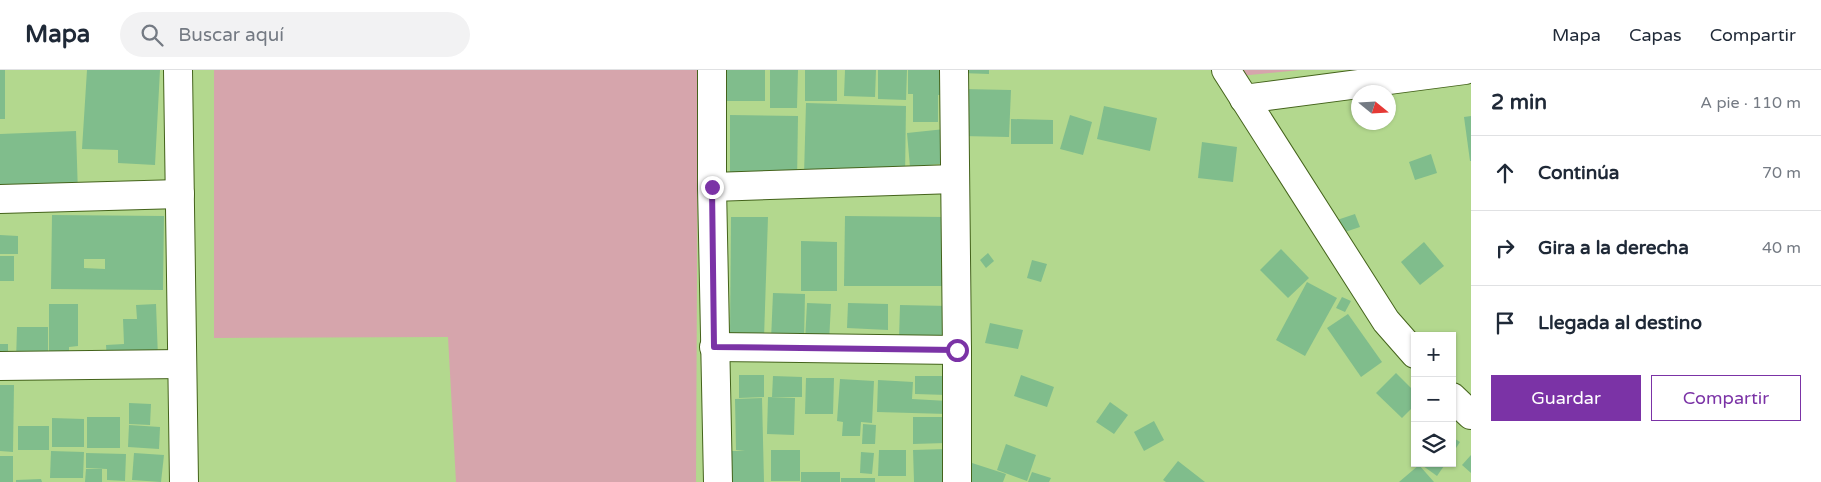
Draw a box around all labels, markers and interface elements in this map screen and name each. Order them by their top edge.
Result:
search box [120,12,470,57]
text: Mapa [25,20,90,49]
icon: search [138,21,166,49]
text: Buscar aquí [178,24,284,46]
text: Mapa [1552,24,1601,46]
text: Capas [1629,24,1682,46]
text: Compartir [1710,24,1796,46]
north arrow [1351,85,1396,130]
text: 2 min [1491,90,1547,115]
text: A pie · 110 m [1700,93,1801,113]
icon: ahead [1491,159,1519,187]
text: Continúa [1538,162,1620,184]
text: 70 m [1762,163,1801,183]
route end [701,176,724,199]
icon: right [1491,234,1519,262]
text: Gira a la derecha [1538,237,1689,259]
text: 40 m [1762,238,1801,258]
icon: arrive [1491,309,1519,337]
text: Llegada al destino [1538,312,1702,334]
map controls [1411,332,1456,467]
button: + [1411,332,1456,377]
route start [946,339,969,362]
button: Guardar [1491,375,1641,421]
button: Compartir [1651,375,1801,421]
button: − [1411,377,1456,422]
button: layers [1411,422,1456,467]

